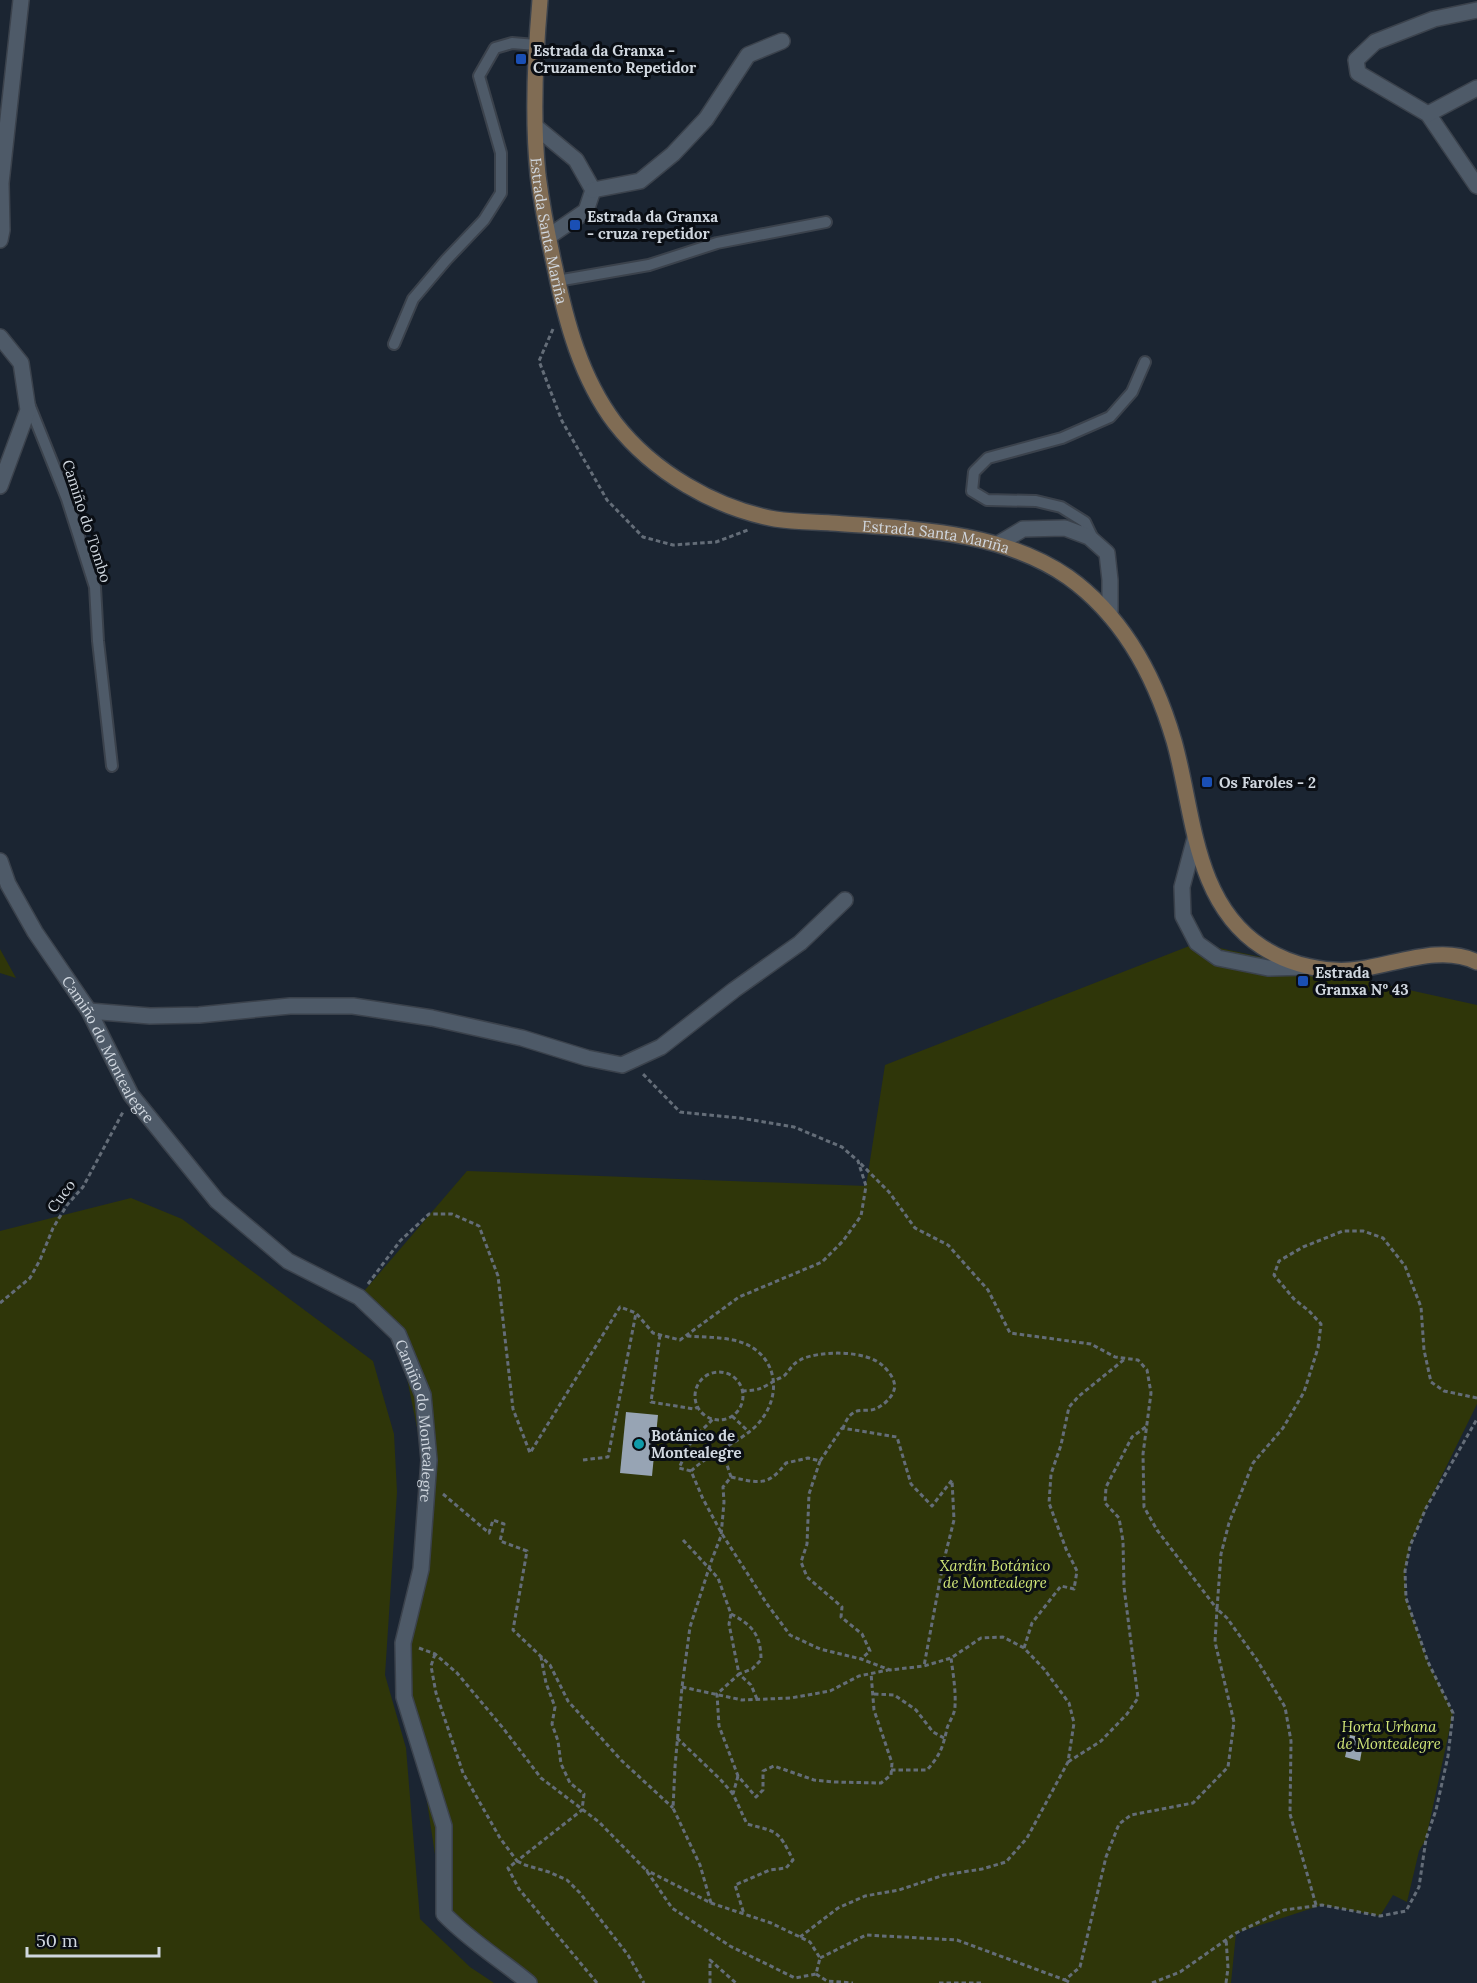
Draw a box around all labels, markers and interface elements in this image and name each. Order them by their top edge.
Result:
place label: Estrada da Granxa - Cruzamento Repetidor [533,41,697,77]
marker: Estrada da Granxa - Cruzamento Repetidor [514,52,528,66]
street label: Estrada Santa Mariña [527,157,572,306]
place label: Estrada da Granxa - cruza repetidor [587,207,718,243]
marker: Estrada da Granxa - cruza repetidor [568,218,582,232]
street label: Camiño do Tombo [58,457,116,585]
street label: Estrada Santa Mariña [862,516,1012,557]
place label: Os Faroles - 2 [1219,773,1316,792]
marker: Os Faroles - 2 [1200,775,1214,789]
place label: Estrada Granxa Nº 43 [1315,963,1409,999]
street label: Camiño do Montealegre [58,972,159,1126]
marker: Estrada Granxa Nº 43 [1296,974,1310,988]
street label: Cuco [43,1176,79,1216]
street label: Camiño do Montealegre [392,1336,438,1503]
place label: Botánico de Montealegre [651,1426,742,1462]
marker: Botánico de Montealegre [632,1437,646,1451]
park label: Xardín Botánico de Montealegre [940,1556,1051,1592]
park label: Horta Urbana de Montealegre [1337,1717,1441,1753]
scale bar [27,1920,159,1958]
text: 50 m [36,1929,78,1952]

